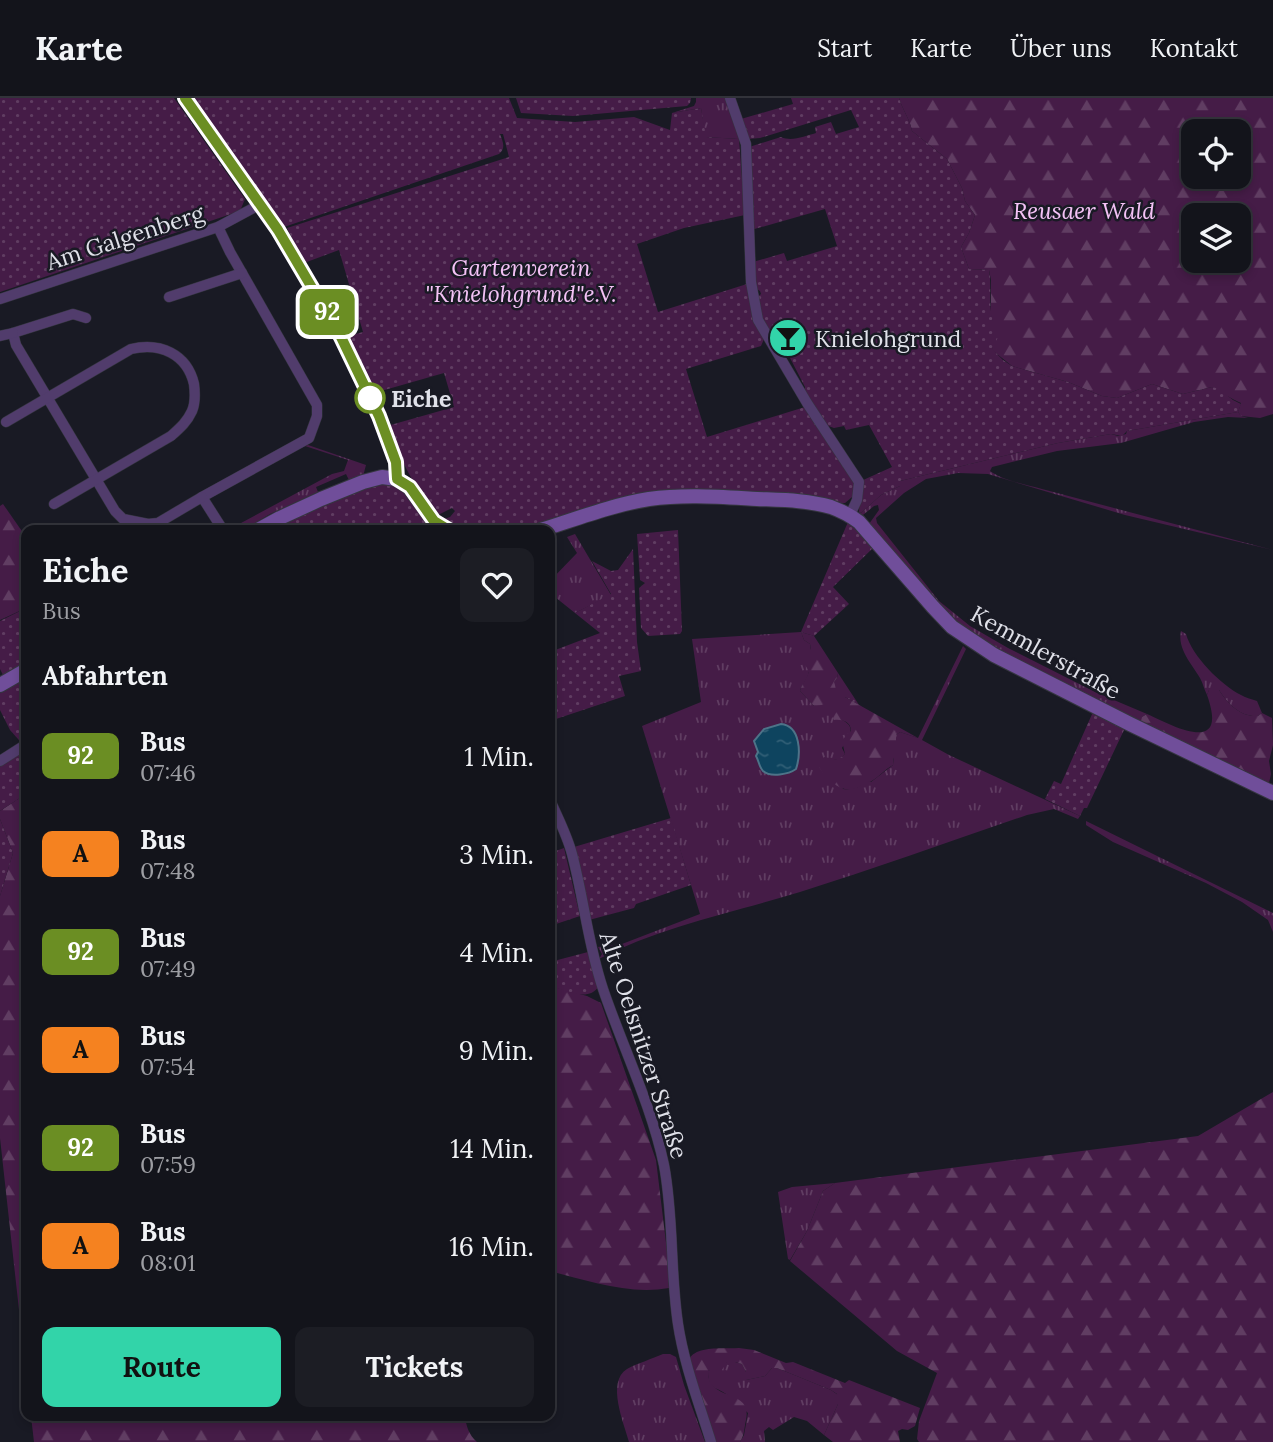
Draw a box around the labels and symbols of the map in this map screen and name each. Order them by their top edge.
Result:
park label: Reusaer Wald [1013,196,1155,225]
street label: Am Galgenberg [42,197,209,276]
park label: Gartenverein "Knielohgrund"e.V. [425,253,617,308]
line badge: 92 [296,289,358,335]
bar icon: Knielohgrund [767,317,809,359]
place label: Knielohgrund [815,324,961,353]
marker: Eiche [355,383,385,413]
place label: Eiche [391,384,451,413]
street label: Kemmlerstraße [966,599,1126,705]
street label: Alte Oelsnitzer Straße [593,927,694,1162]

